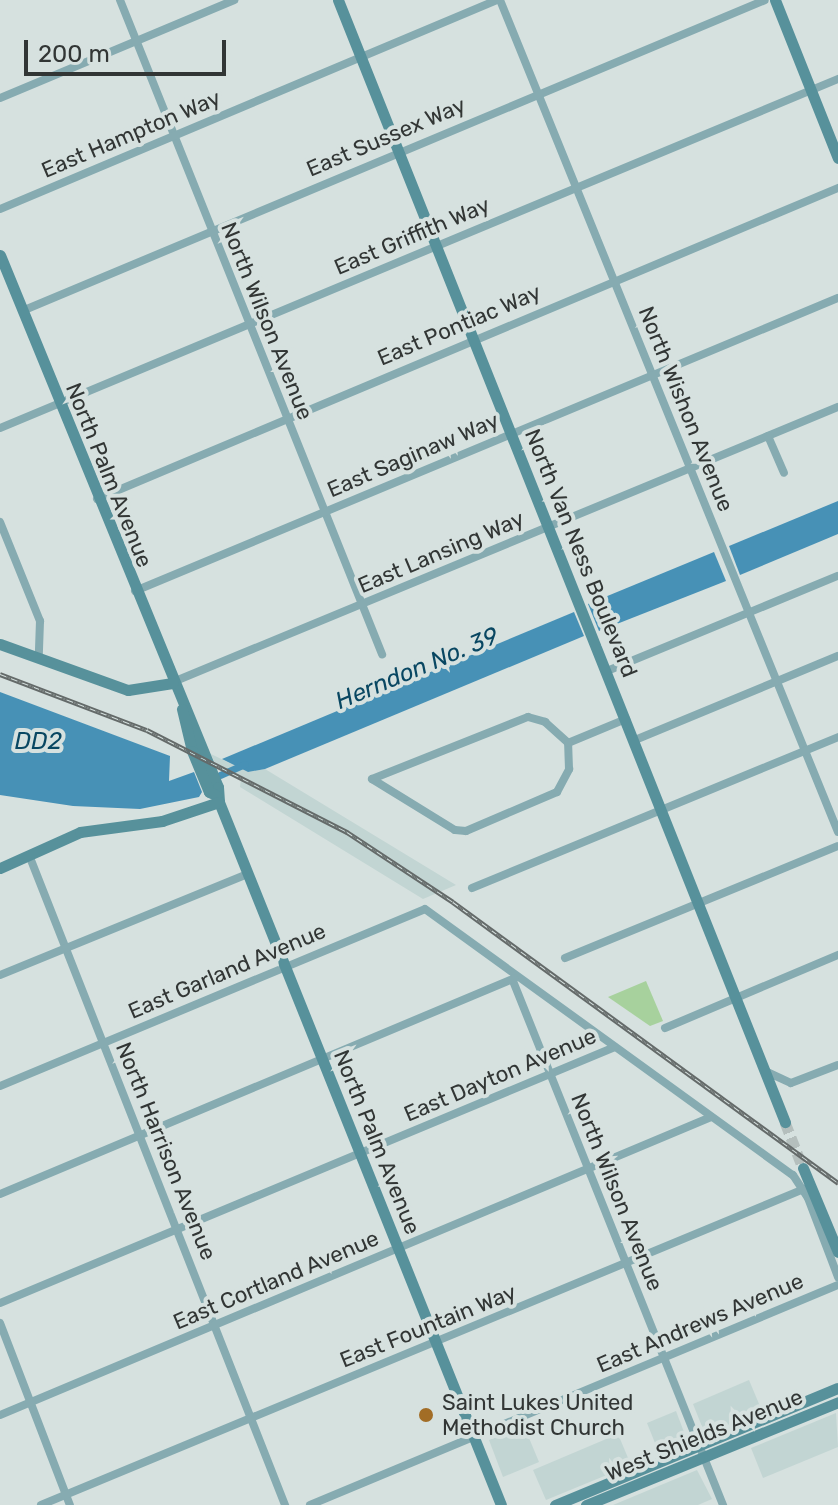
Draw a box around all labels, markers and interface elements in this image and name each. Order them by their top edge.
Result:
scale bar [28,24,230,74]
text: 200 m [38,40,110,68]
street label: East Hampton Way [37,84,225,184]
street label: East Sussex Way [302,92,470,182]
street label: East Griffith Way [330,191,494,281]
street label: North Wilson Avenue [215,218,319,424]
street label: East Pontiac Way [373,279,545,371]
street label: North Wishon Avenue [633,302,739,516]
street label: North Palm Avenue [60,379,158,571]
street label: East Saginaw Way [323,407,503,503]
street label: North Van Ness Boulevard [519,425,643,681]
street label: East Lansing Way [354,505,528,599]
water label: Herndon No. 39 [331,622,503,716]
water label: DD2 [14,728,62,756]
street label: East Garland Avenue [124,917,330,1025]
street label: East Dayton Avenue [400,1022,600,1128]
street label: North Harrison Avenue [110,1038,222,1264]
street label: North Palm Avenue [328,1046,426,1238]
street label: North Wilson Avenue [565,1089,669,1295]
street label: East Cortland Avenue [169,1225,383,1335]
street label: East Andrews Avenue [592,1267,808,1379]
street label: East Fountain Way [336,1278,520,1374]
street label: West Shields Avenue [601,1383,807,1487]
place label: Saint Lukes United Methodist Church [442,1389,633,1440]
marker: Saint Lukes United Methodist Church [417,1406,435,1424]

